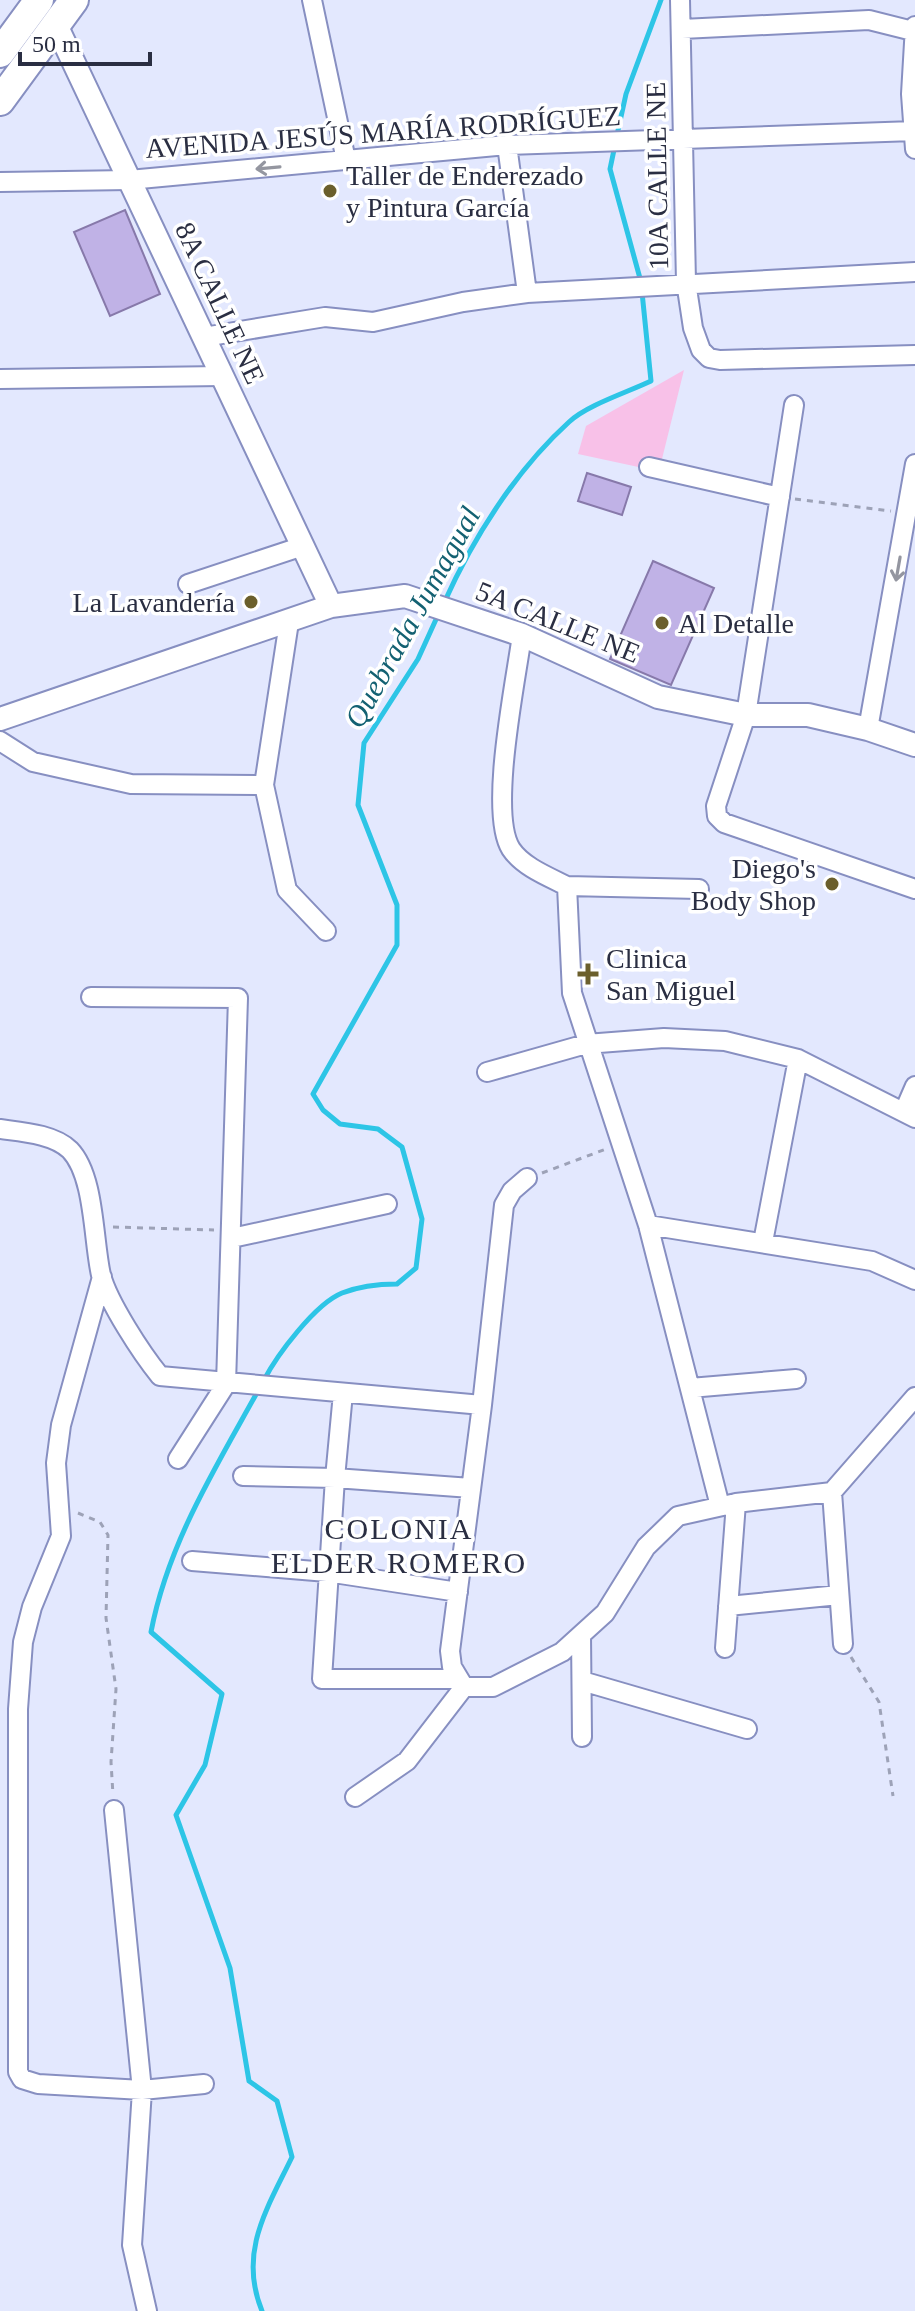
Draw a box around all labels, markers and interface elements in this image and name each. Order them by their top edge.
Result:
scale bar [20,16,150,66]
text: 50 m [32,31,81,57]
street label: 10A CALLE NE [640,82,674,270]
street label: AVENIDA JESÚS MARÍA RODRÍGUEZ [144,100,622,164]
one-way arrow [255,160,282,175]
place label: Taller de Enderezado y Pintura García [346,160,583,223]
marker: Taller de Enderezado y Pintura García [321,182,339,200]
street label: 8A CALLE NE [169,218,271,388]
water label: Quebrada Jumagual [338,501,486,733]
one-way arrow [889,556,904,581]
street label: 5A CALLE NE [471,575,645,669]
place label: La Lavandería [73,587,236,618]
marker: La Lavandería [242,593,260,611]
place label: Al Detalle [678,608,794,639]
marker: Al Detalle [653,614,671,632]
place label: Diego's Body Shop [691,853,816,916]
marker: Diego's Body Shop [823,875,841,893]
place label: Clinica San Miguel [606,943,736,1006]
marker: Clinica San Miguel [577,963,599,985]
district label: COLONIA ELDER ROMERO [271,1512,527,1579]

